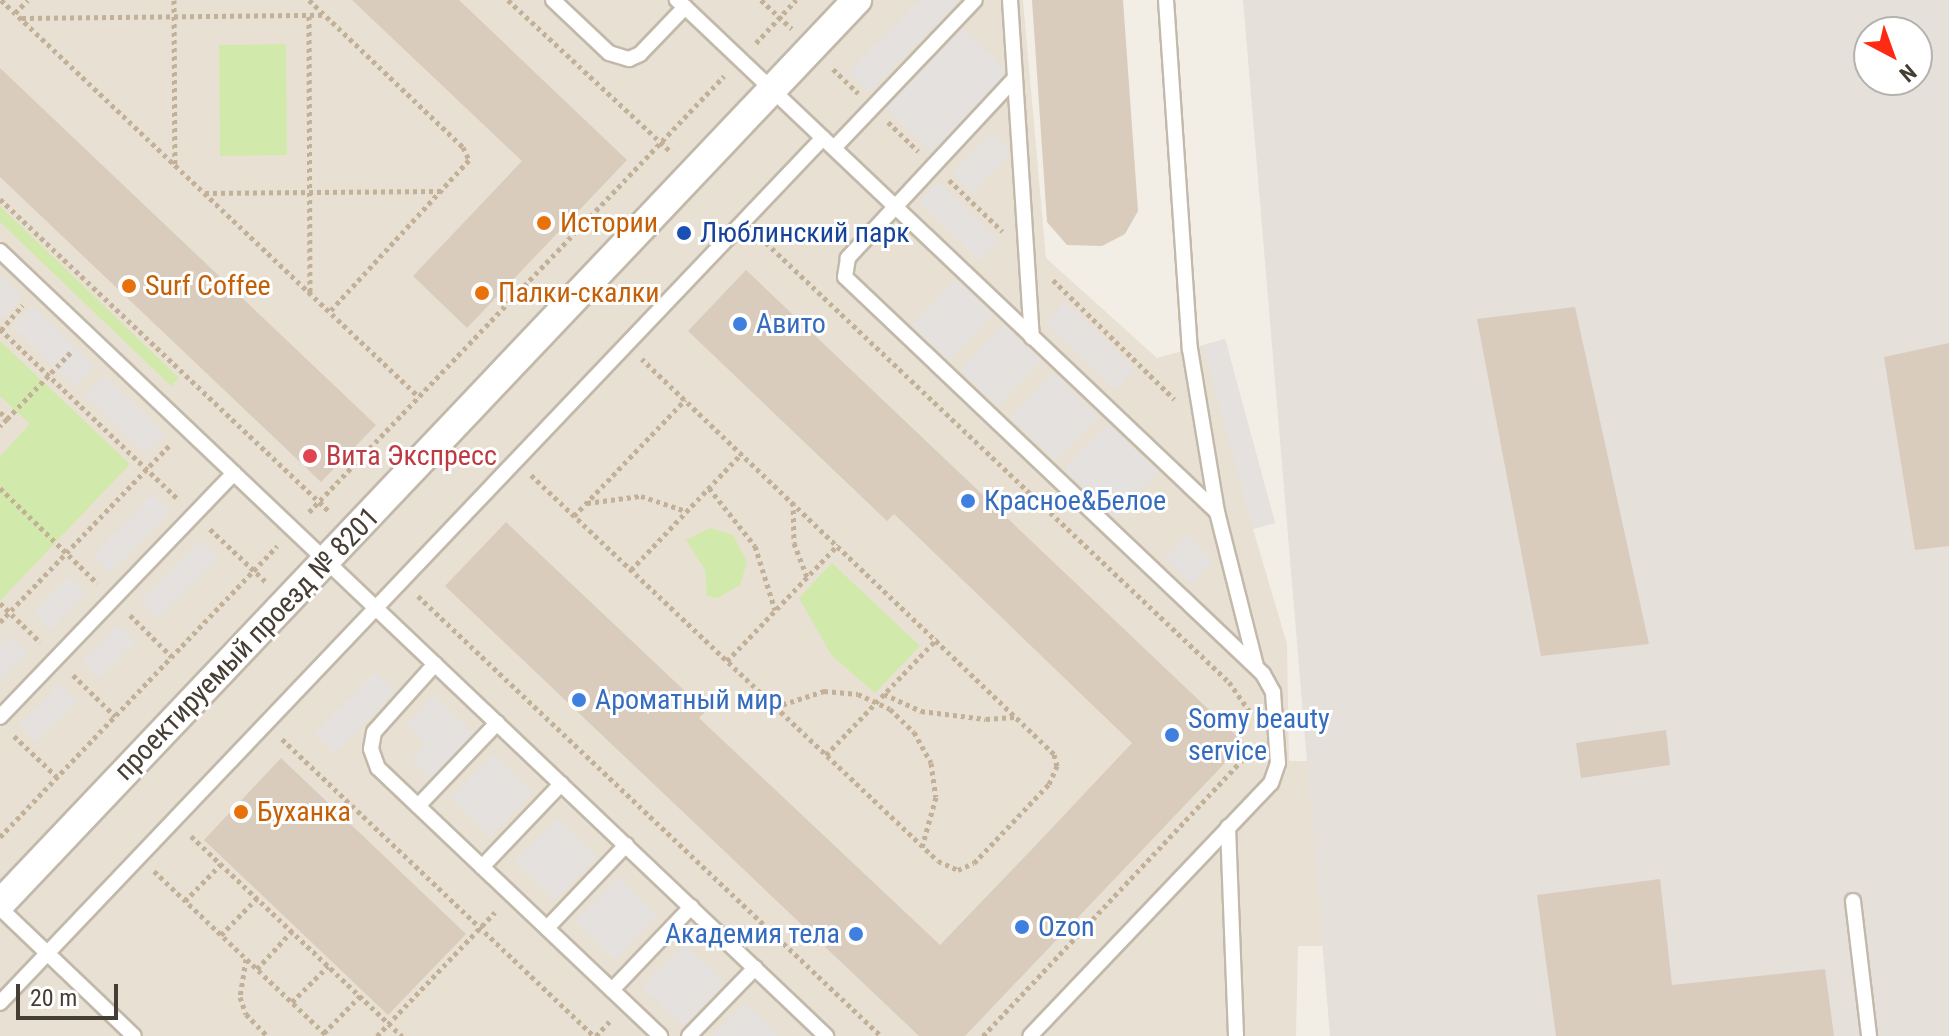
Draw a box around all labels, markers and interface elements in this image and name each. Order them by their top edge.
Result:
north arrow [1853,16,1933,96]
text: N [1894,59,1921,87]
place label: Истории [560,206,658,240]
marker: Истории [535,214,553,232]
place label: Люблинский парк [700,216,910,250]
marker: Люблинский парк [675,224,693,242]
place label: Surf Coffee [145,269,271,303]
place label: Палки-скалки [498,276,660,310]
marker: Surf Coffee [120,277,138,295]
marker: Палки-скалки [473,284,491,302]
place label: Авито [756,307,826,341]
marker: Авито [731,315,749,333]
place label: Вита Экспресс [326,439,497,473]
marker: Вита Экспресс [301,447,319,465]
place label: Красное&Белое [984,484,1166,518]
marker: Красное&Белое [959,492,977,510]
street label: проектируемый проезд № 8201 [108,500,386,788]
place label: Ароматный мир [595,683,782,717]
marker: Ароматный мир [570,691,588,709]
place label: Somy beauty service [1188,702,1330,768]
marker: Somy beauty service [1163,726,1181,744]
place label: Буханка [257,795,351,829]
marker: Буханка [232,803,250,821]
place label: Ozon [1038,910,1095,944]
place label: Академия тела [665,917,840,951]
marker: Ozon [1013,918,1031,936]
marker: Академия тела [847,925,865,943]
scale bar [20,968,122,1018]
text: 20 m [30,984,77,1012]

